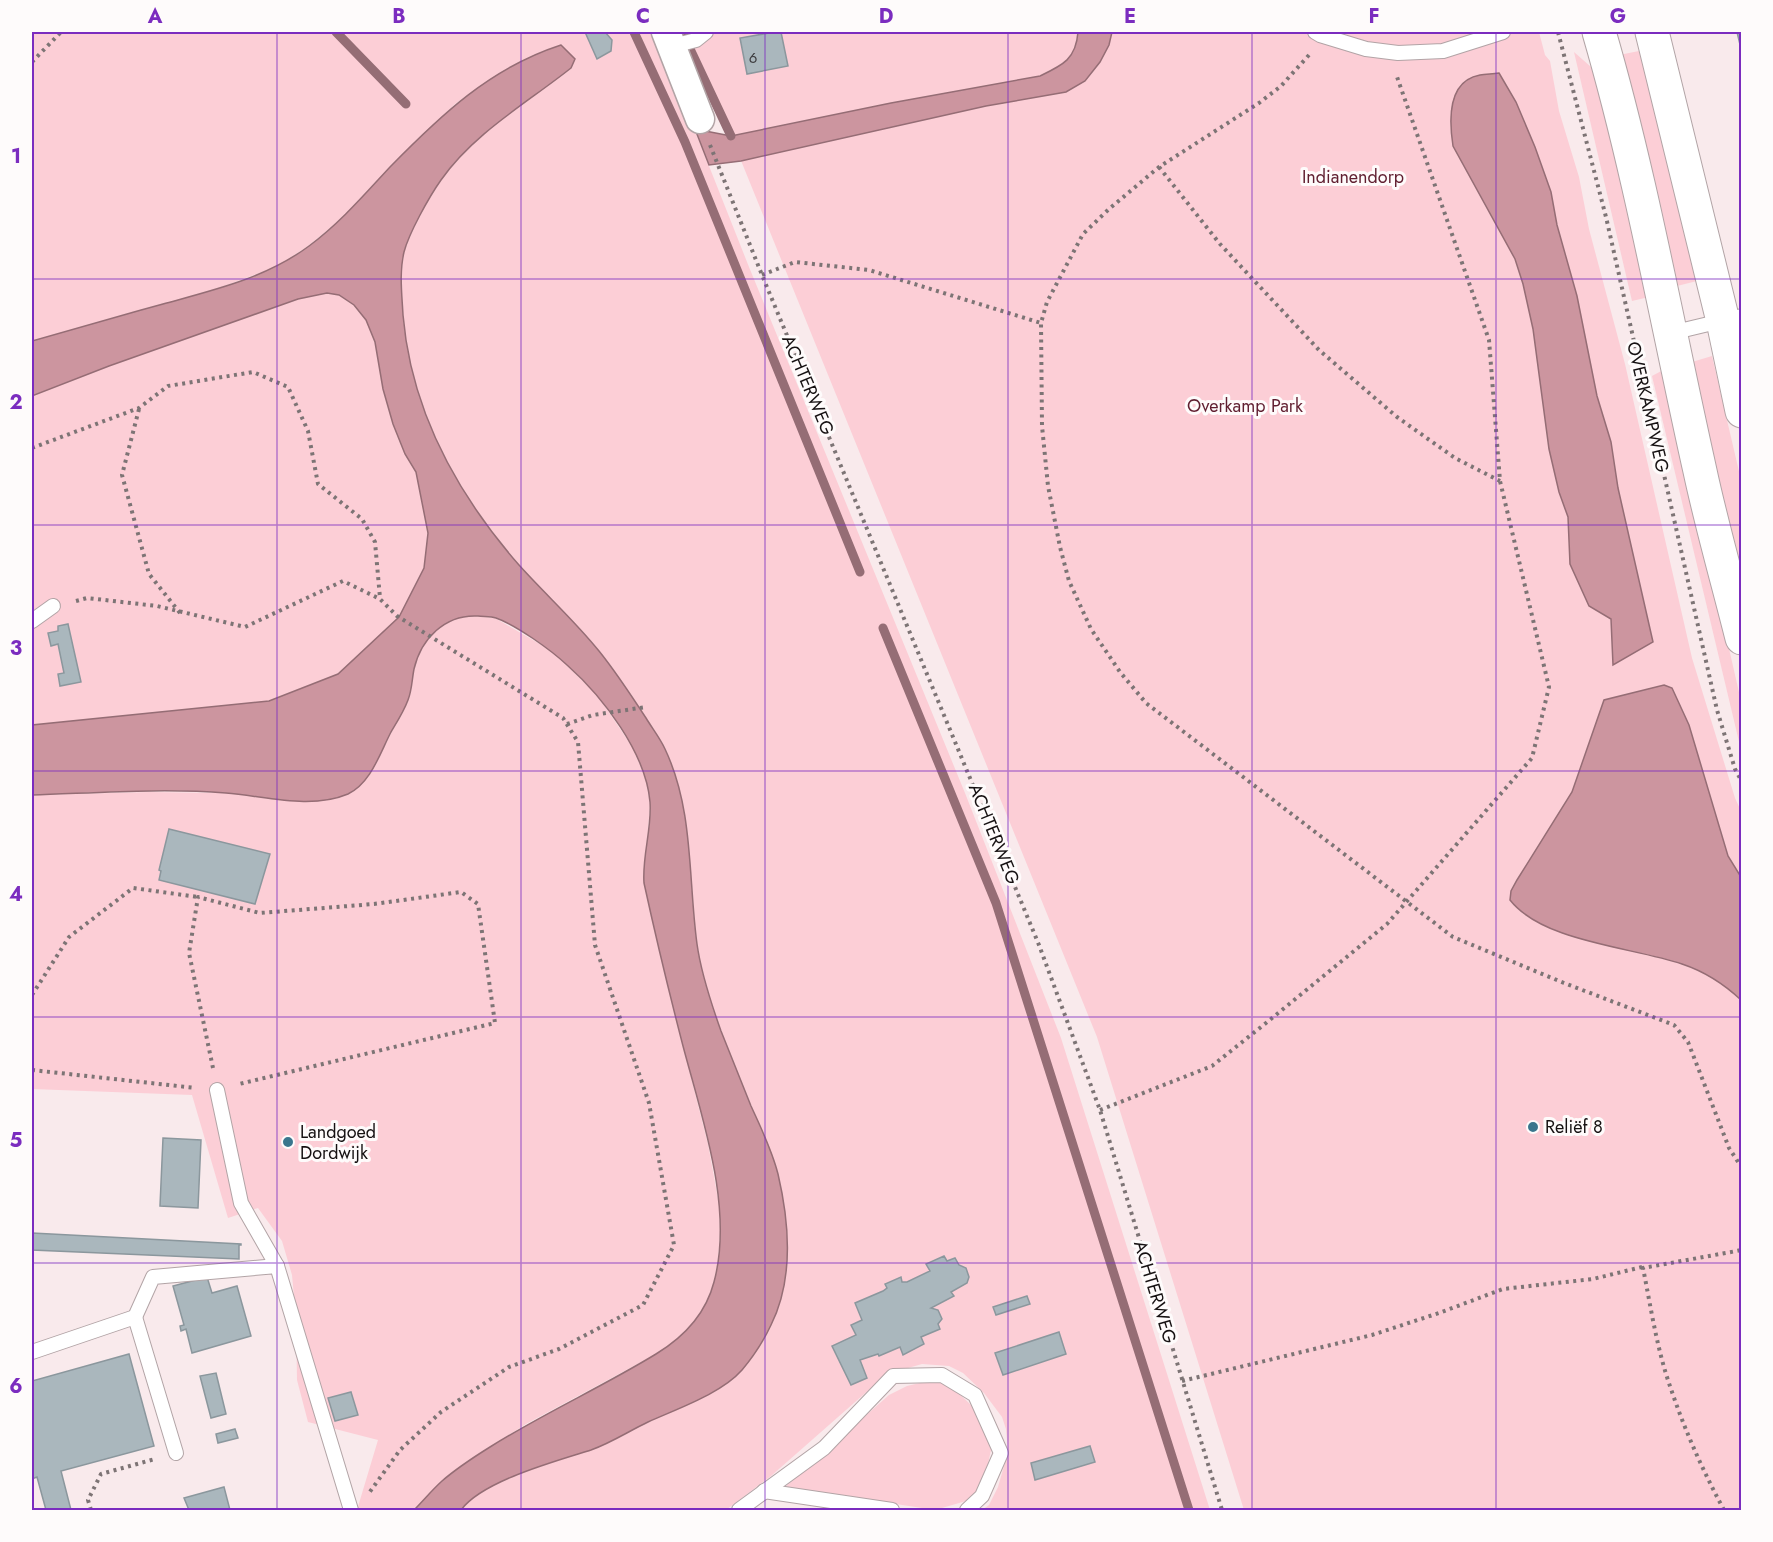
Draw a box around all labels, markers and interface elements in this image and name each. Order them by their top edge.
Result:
text: A [147,2,163,31]
text: B [392,2,406,31]
text: C [636,2,650,31]
text: D [879,2,893,31]
text: E [1124,2,1136,31]
text: F [1368,2,1380,31]
text: G [1610,2,1626,31]
house number: 6 [749,47,757,69]
text: 1 [11,142,21,171]
park label: Indianendorp [1302,164,1404,190]
street label: ACHTERWEG [775,331,841,439]
street label: OVERKAMPWEG [1620,339,1676,475]
text: 2 [9,388,23,417]
park label: Overkamp Park [1187,393,1303,419]
text: 3 [10,634,22,663]
street label: ACHTERWEG [962,780,1026,888]
text: 4 [9,880,23,909]
place label: Reliëf 8 [1545,1114,1603,1140]
place label: Landgoed Dordwijk [300,1119,376,1166]
marker: Reliëf 8 [1526,1120,1540,1134]
text: 5 [10,1126,23,1155]
marker: Landgoed Dordwijk [281,1135,295,1149]
street label: ACHTERWEG [1127,1237,1183,1347]
text: 6 [9,1372,23,1401]

